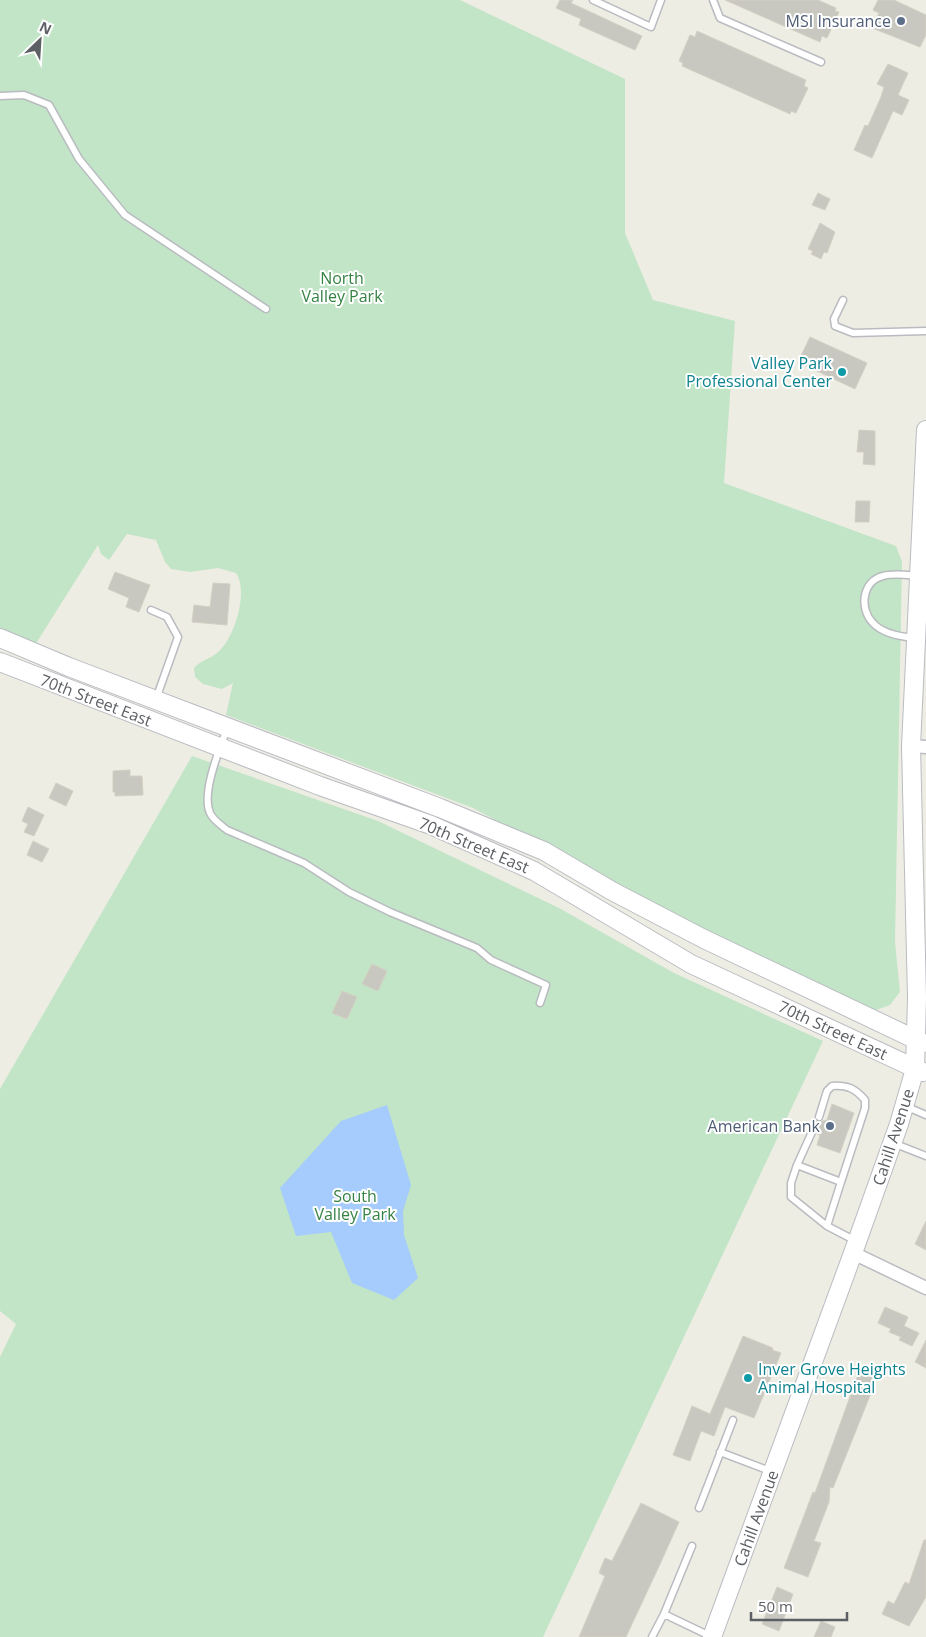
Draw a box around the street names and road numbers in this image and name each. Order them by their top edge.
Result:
street label: 70th Street East [37,669,155,732]
street label: 70th Street East [415,812,533,878]
street label: 70th Street East [775,995,891,1065]
street label: Cahill Avenue [867,1086,919,1188]
street label: Cahill Avenue [728,1467,784,1569]

